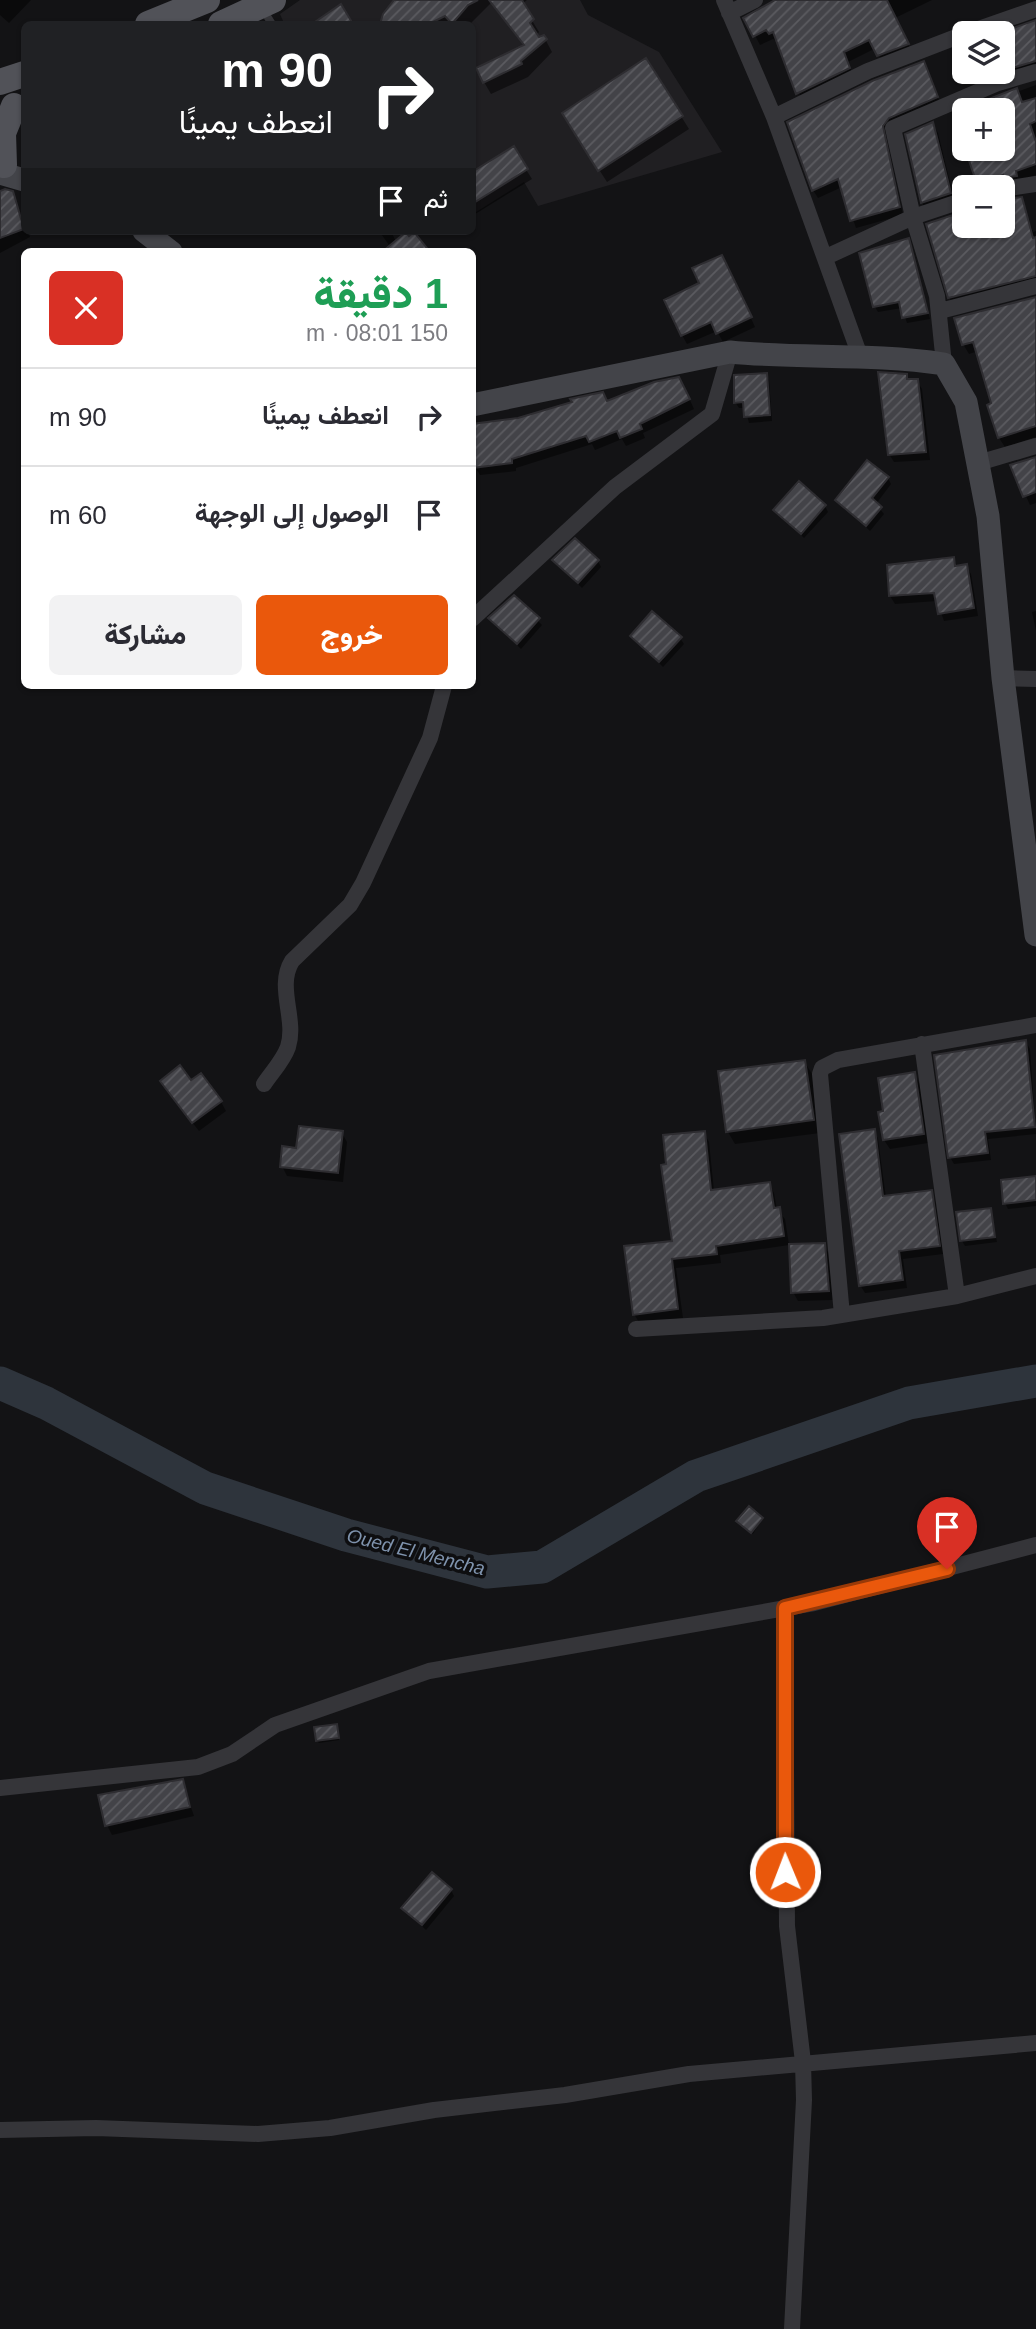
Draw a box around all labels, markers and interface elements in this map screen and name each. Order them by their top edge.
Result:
map controls [952,21,1015,238]
button: layers [952,21,1015,84]
text: 90 m [221,43,333,97]
icon: right [357,49,448,140]
button: + [952,98,1015,161]
text: انعطف يمينًا [179,104,333,140]
button: − [952,175,1015,238]
icon: arrive [372,182,410,220]
text: ثم [424,184,448,214]
text: 1 دقيقة [314,270,448,317]
button: close [49,271,123,345]
text: 150 m · 08:01 [306,320,448,346]
icon: right [410,398,448,436]
text: انعطف يمينًا [262,400,389,430]
text: 90 m [49,402,107,432]
icon: arrive [410,496,448,534]
text: الوصول إلى الوجهة [195,498,389,528]
text: 60 m [49,500,107,530]
button: مشاركة [49,595,242,675]
button: خروج [256,595,448,675]
pin [917,1497,977,1569]
icon: arrive [928,1508,966,1546]
water label: Oued El Mencha [345,1525,487,1579]
position arrow [748,1835,822,1909]

